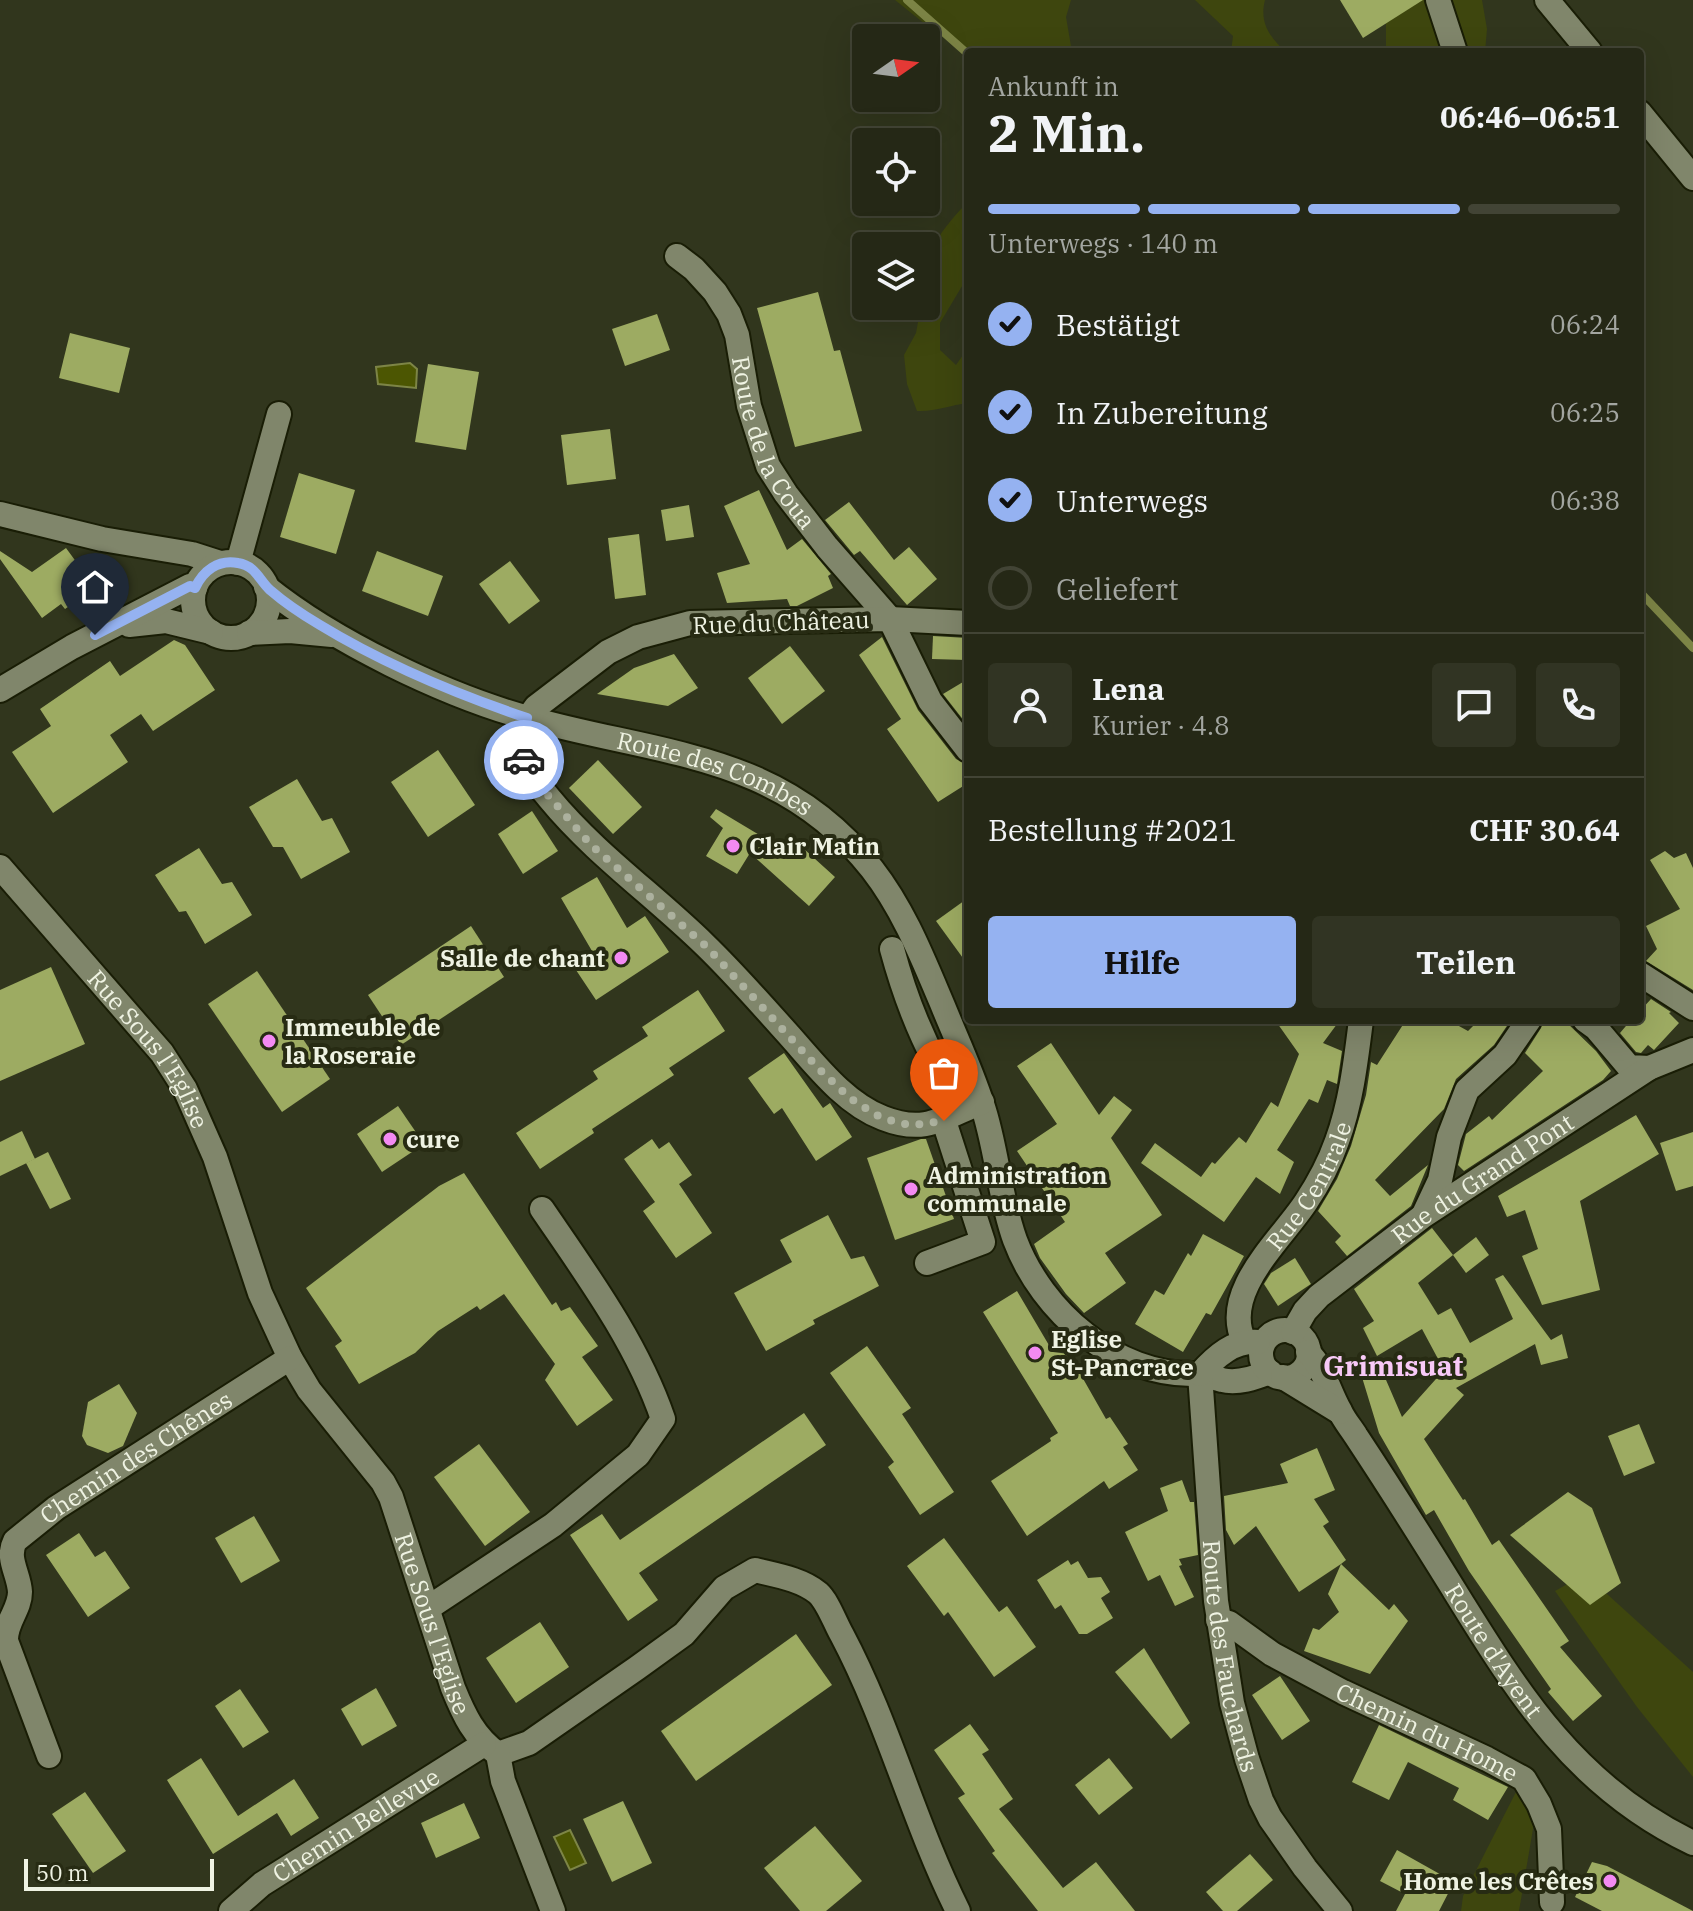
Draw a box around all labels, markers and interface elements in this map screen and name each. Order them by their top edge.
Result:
north arrow [852,24,940,112]
map controls [852,24,940,320]
text: Ankunft in [988,69,1119,103]
text: 06:46–06:51 [1440,97,1620,136]
text: 2 Min. [988,99,1145,166]
button: locate [852,128,940,216]
text: Unterwegs · 140 m [988,226,1218,260]
button: layers [852,232,940,320]
icon: check [988,302,1032,346]
text: Bestätigt [1056,305,1180,344]
text: 06:24 [1550,307,1620,341]
street label: Route de la Coua [725,353,823,536]
icon: check [988,390,1032,434]
text: In Zubereitung [1056,393,1268,432]
text: 06:25 [1550,395,1620,429]
icon: check [988,478,1032,522]
text: Unterwegs [1056,481,1208,520]
text: 06:38 [1550,483,1620,517]
pin [61,553,129,635]
icon: home [73,565,117,609]
text: Geliefert [1056,569,1179,608]
street label: Rue du Château [692,603,870,641]
button: person [988,663,1072,747]
button: chat [1432,663,1516,747]
button: phone [1536,663,1620,747]
text: Lena [1092,669,1165,708]
text: Kurier · 4.8 [1092,708,1230,742]
courier [484,720,564,800]
street label: Route des Combes [614,724,819,823]
icon: car [502,738,546,782]
text: Bestellung #2021 [988,810,1237,849]
text: CHF 30.64 [1469,810,1620,849]
place label: Clair Matin [749,830,880,862]
marker: Clair Matin [724,837,742,855]
button: Hilfe [988,916,1296,1008]
button: Teilen [1312,916,1620,1008]
place label: Salle de chant [440,942,605,974]
marker: Salle de chant [612,949,630,967]
street label: Rue Sous l'Eglise [81,963,216,1133]
place label: Immeuble de la Roseraie [285,1011,441,1071]
marker: Immeuble de la Roseraie [260,1032,278,1050]
pin [910,1039,978,1121]
icon: bag [922,1051,966,1095]
street label: Rue du Grand Pont [1384,1106,1579,1251]
street label: Rue Centrale [1259,1117,1358,1257]
place label: cure [406,1123,460,1155]
marker: cure [381,1130,399,1148]
place label: Administration communale [927,1159,1108,1219]
marker: Administration communale [902,1180,920,1198]
place label: Eglise St-Pancrace [1051,1323,1194,1383]
marker: Eglise St-Pancrace [1026,1344,1044,1362]
district label: Grimisuat [1323,1347,1463,1384]
street label: Chemin des Chênes [33,1383,238,1531]
street label: Rue Sous l'Eglise [388,1528,478,1720]
street label: Route des Fauchards [1196,1539,1266,1776]
street label: Route d'Ayent [1438,1577,1550,1724]
street label: Chemin du Home [1331,1675,1524,1789]
street label: Chemin Bellevue [266,1760,445,1889]
scale bar [24,1855,214,1891]
text: 50 m [36,1858,88,1887]
place label: Home les Crêtes [1403,1865,1594,1897]
marker: Home les Crêtes [1601,1872,1619,1890]

